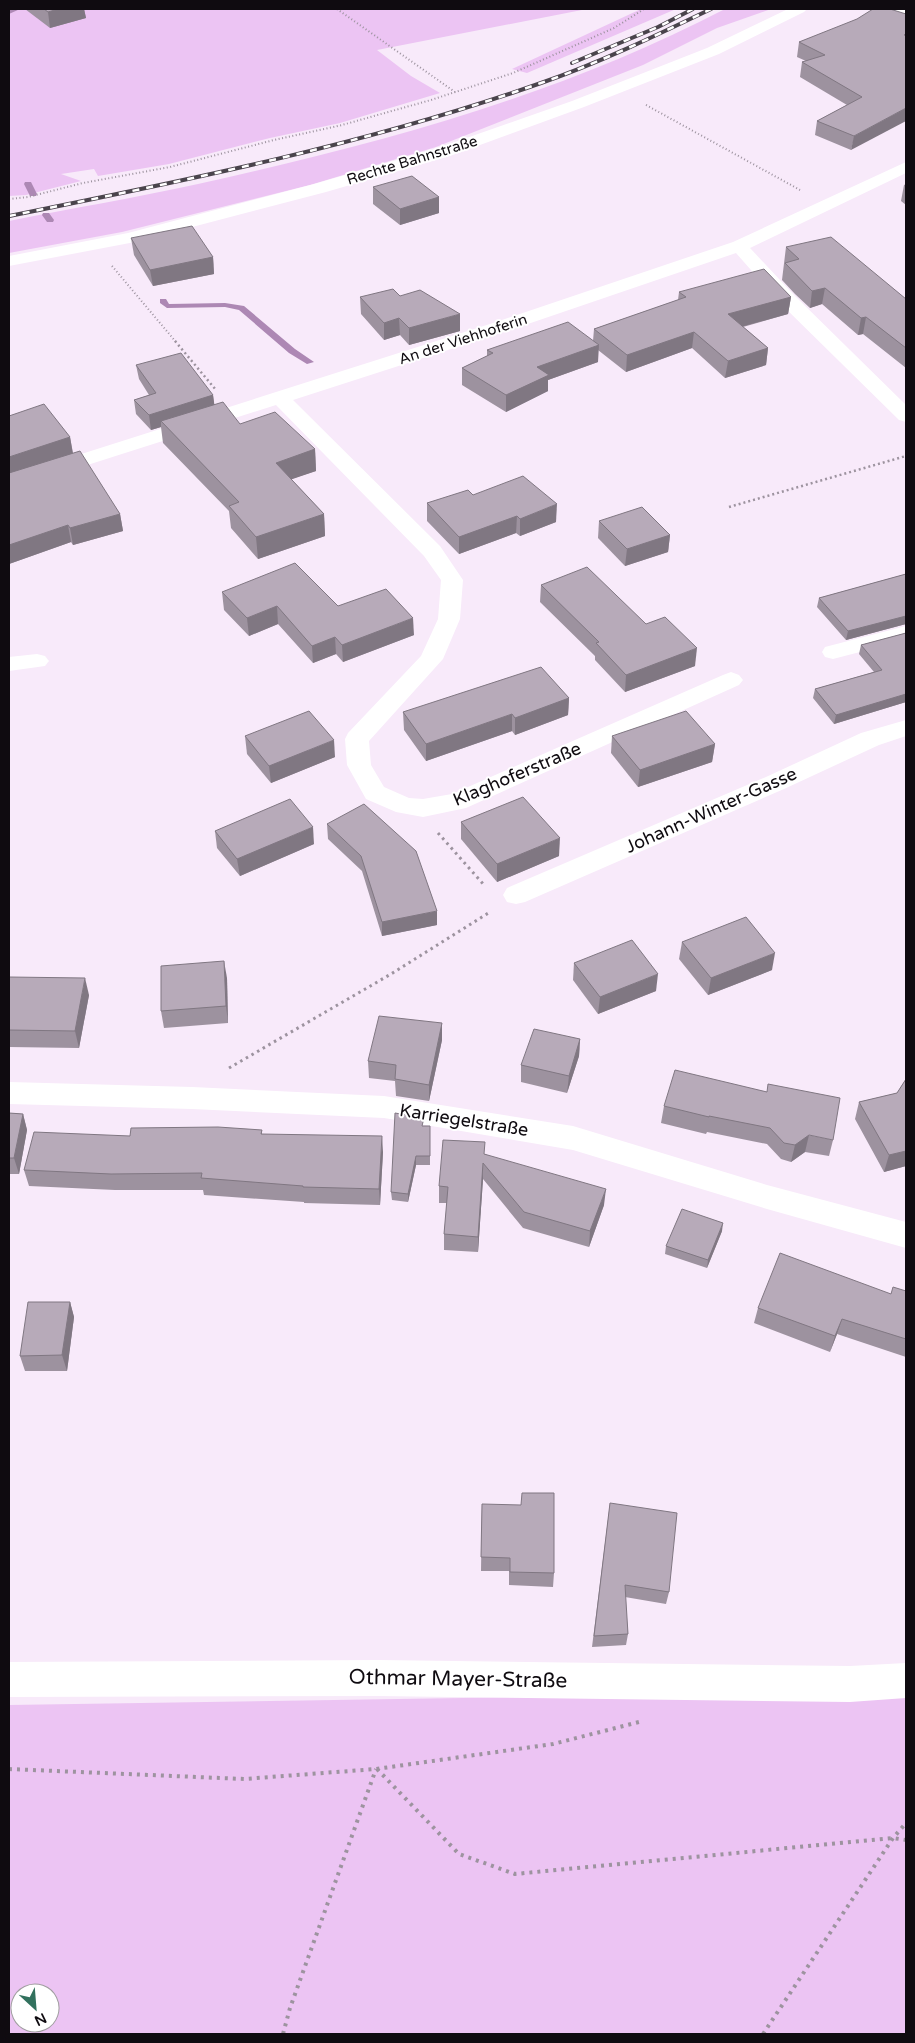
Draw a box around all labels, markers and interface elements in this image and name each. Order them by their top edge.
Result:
street label: Rechte Bahnstraße [344,132,480,188]
street label: An der Viehhoferin [397,310,529,368]
street label: Klaghoferstraße [450,737,584,811]
street label: Johann-Winter-Gasse [622,762,800,858]
street label: Karriegelstraße [398,1099,530,1141]
street label: Othmar Mayer-Straße [349,1665,568,1693]
north arrow [10,1983,60,2033]
text: N [32,2009,49,2029]

